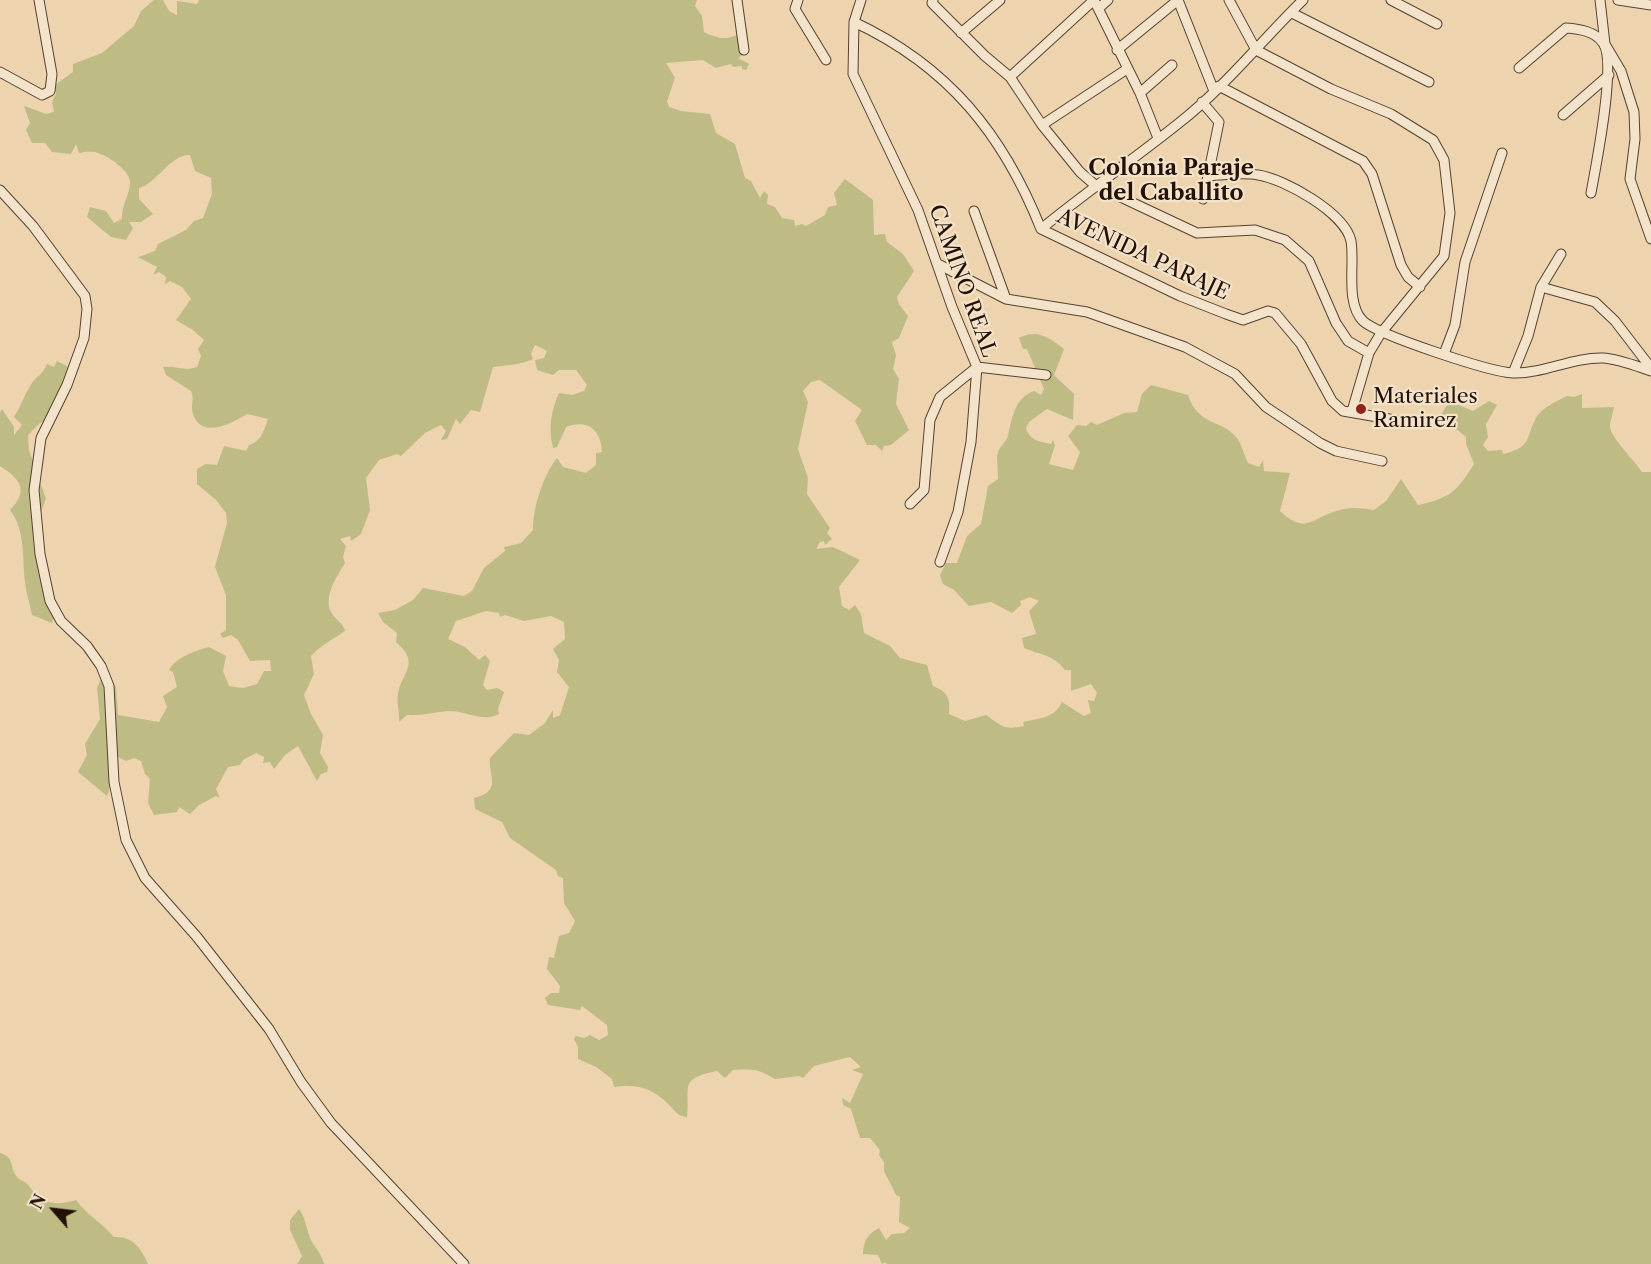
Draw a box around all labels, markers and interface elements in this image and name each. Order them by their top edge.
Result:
district label: Colonia Paraje del Caballito [1088,156,1254,208]
street label: CAMINO REAL [923,201,1001,361]
street label: AVENIDA PARAJE [1053,204,1233,306]
place label: Materiales Ramirez [1373,384,1478,434]
marker: Materiales Ramirez [1354,402,1368,416]
north arrow [24,1180,84,1240]
text: N [26,1191,50,1212]

